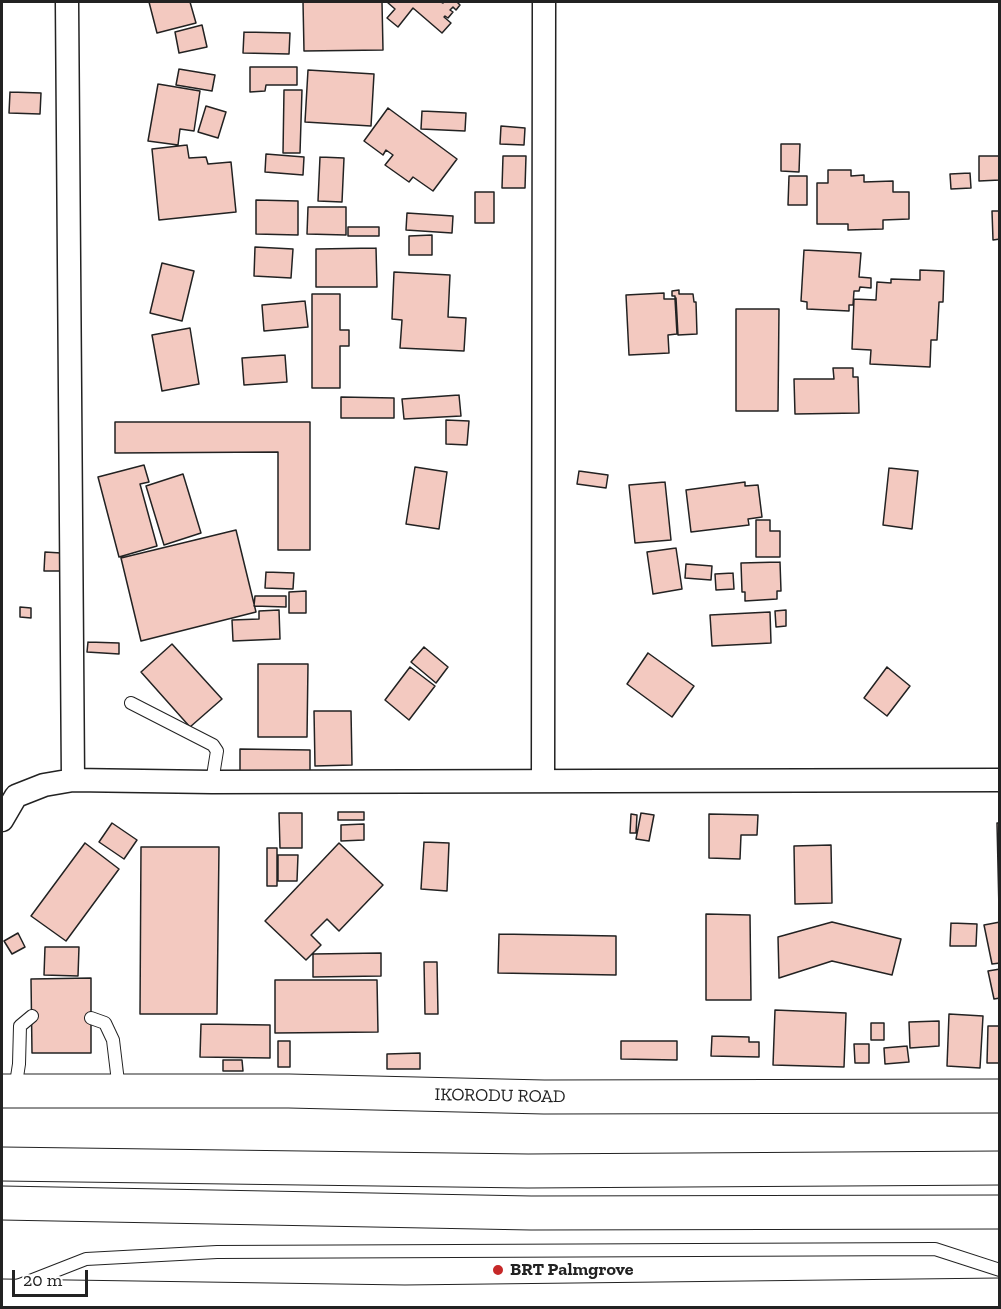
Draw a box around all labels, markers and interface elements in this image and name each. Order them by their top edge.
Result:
street label: IKORODU ROAD [434,1084,566,1108]
scale bar [15,1258,92,1296]
place label: BRT Palmgrove [510,1259,633,1281]
marker: BRT Palmgrove [491,1263,505,1277]
text: 20 m [23,1269,62,1291]

